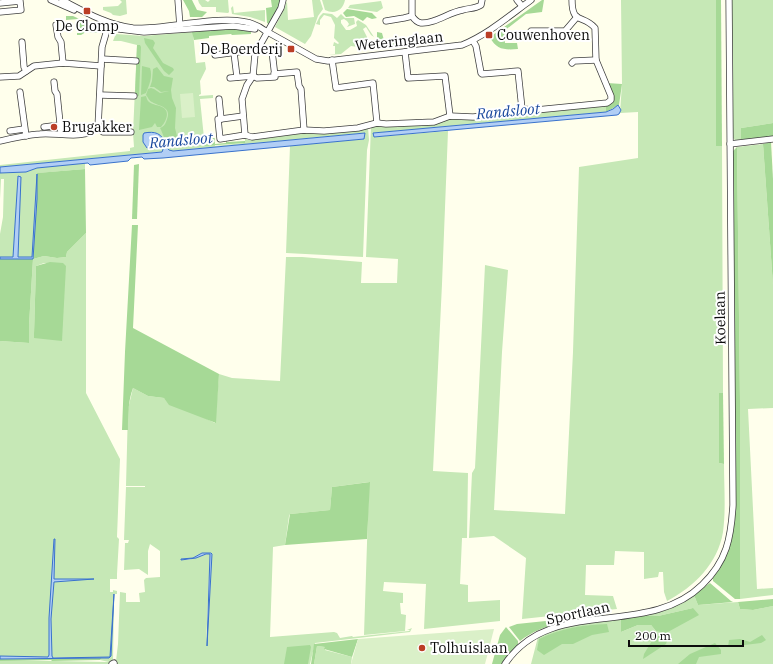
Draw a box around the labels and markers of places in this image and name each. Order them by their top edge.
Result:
marker: De Clomp [82,6,92,16]
place label: De Clomp [55,17,119,35]
place label: Couwenhoven [497,26,590,44]
marker: Couwenhoven [484,30,494,40]
place label: De Boerderij [200,40,283,58]
marker: De Boerderij [286,44,296,54]
place label: Brugakker [62,118,132,136]
marker: Brugakker [49,122,59,132]
place label: Tolhuislaan [430,639,508,657]
marker: Tolhuislaan [417,643,427,653]

